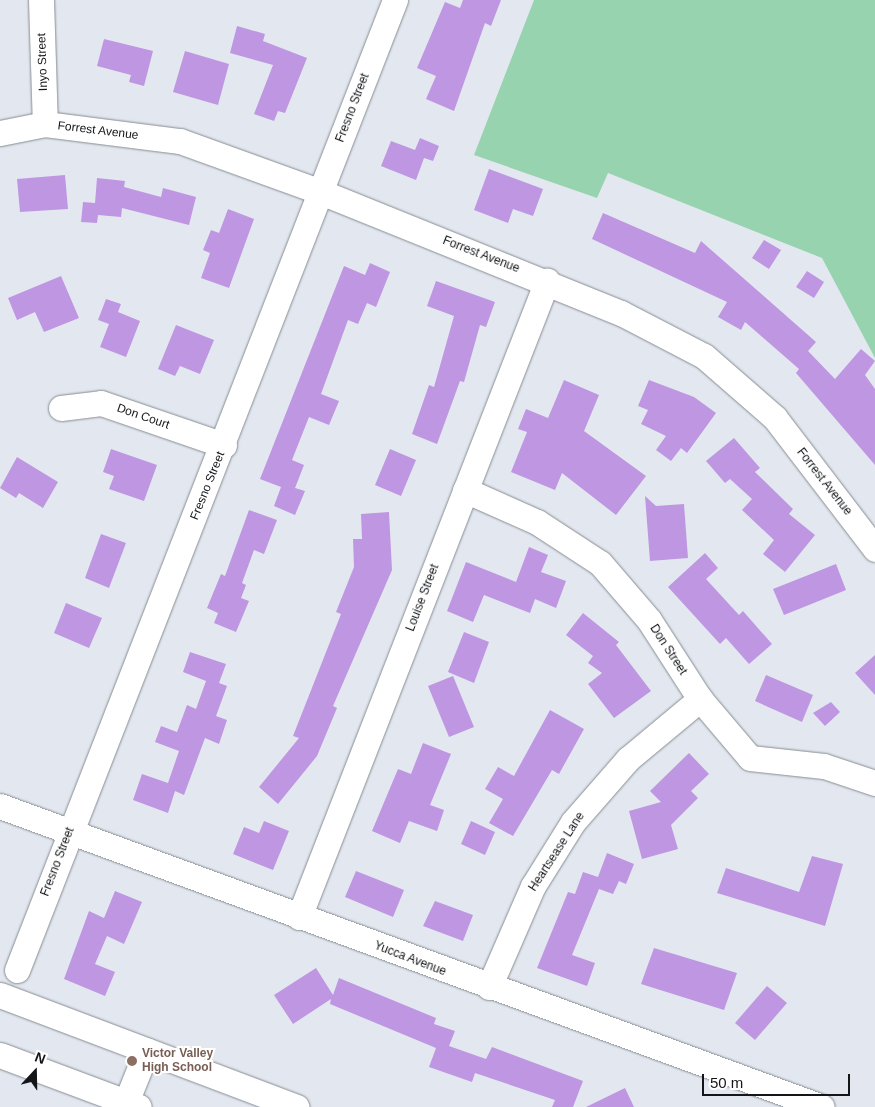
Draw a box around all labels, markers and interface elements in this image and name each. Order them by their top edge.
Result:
street label: Inyo Street [35,33,51,91]
street label: Fresno Street [333,71,373,145]
street label: Forrest Avenue [57,119,139,143]
street label: Forrest Avenue [440,234,522,276]
street label: Don Court [115,401,171,433]
street label: Forrest Avenue [793,445,855,519]
street label: Fresno Street [188,450,228,522]
street label: Louise Street [404,562,442,634]
street label: Don Street [646,622,690,678]
street label: Heartsease Lane [526,810,588,894]
street label: Fresno Street [38,825,78,899]
street label: Yucca Avenue [372,939,448,979]
north arrow [10,1047,60,1097]
place label: Victor Valley High School [142,1047,213,1075]
text: N [33,1049,48,1067]
marker: Victor Valley High School [126,1055,138,1067]
scale bar [705,1064,852,1096]
text: 50 m [710,1074,743,1091]

